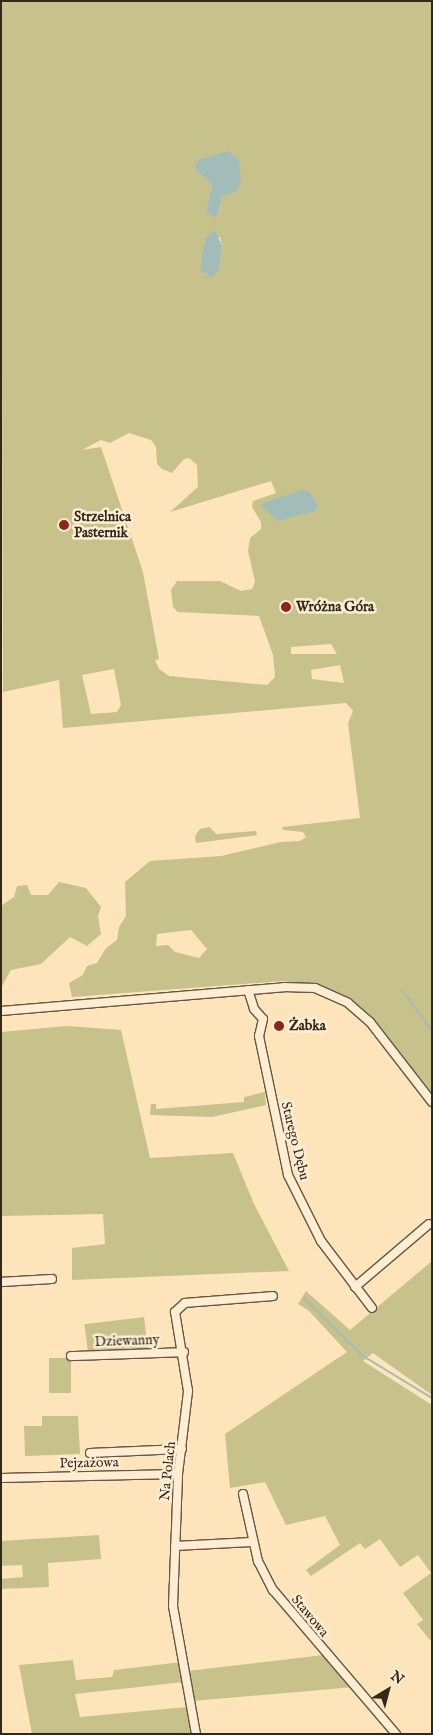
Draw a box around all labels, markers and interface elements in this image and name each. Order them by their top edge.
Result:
place label: Strzelnica Pasternik [74,509,131,542]
marker: Strzelnica Pasternik [58,519,70,531]
place label: Wróżna Góra [296,599,374,615]
marker: Wróżna Góra [280,601,292,613]
place label: Żabka [289,1018,326,1034]
marker: Żabka [273,1020,285,1032]
street label: Starego Dębu [277,1100,313,1182]
street label: Dziewanny [94,1331,160,1351]
street label: Na Polach [157,1441,179,1501]
street label: Pejzażowa [59,1454,119,1472]
street label: Stawowa [288,1592,332,1640]
north arrow [363,1665,413,1715]
text: N [387,1667,407,1689]

